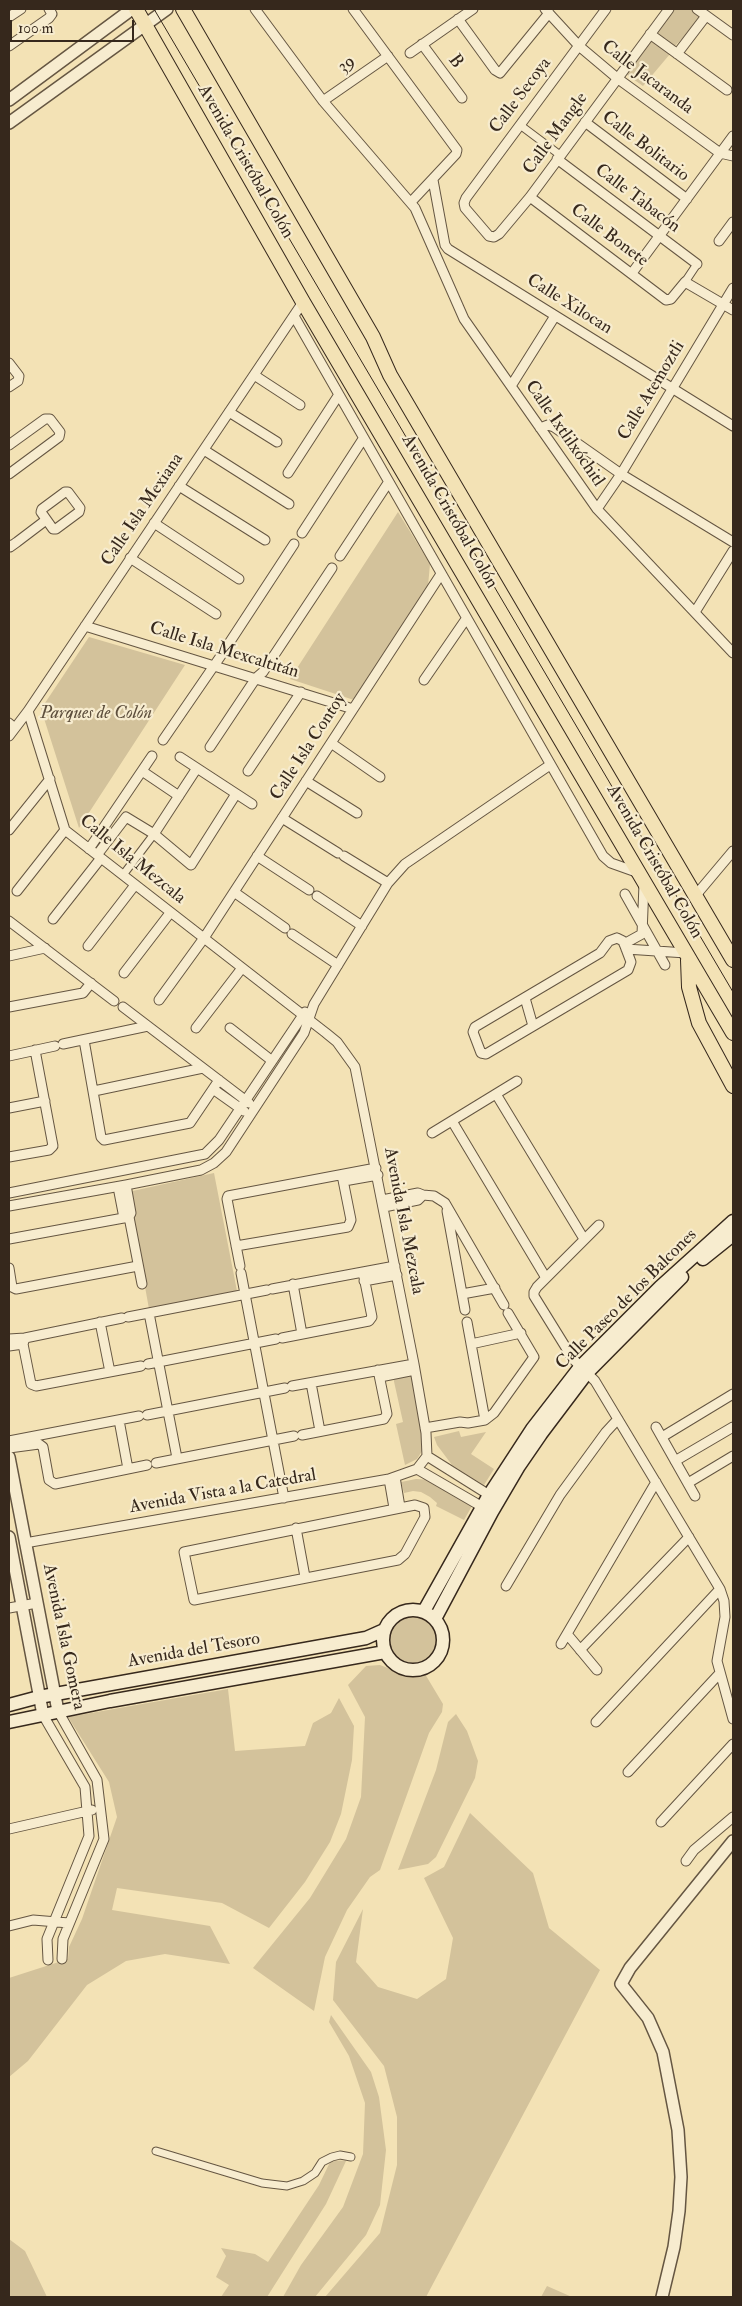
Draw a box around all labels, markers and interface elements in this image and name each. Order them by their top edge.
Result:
scale bar [12,10,136,42]
text: 100 m [18,19,53,38]
street label: Calle Jacaranda [597,36,697,120]
street label: B [443,51,467,73]
street label: 39 [334,52,360,78]
street label: Calle Secoya [485,54,557,138]
street label: Avenida Cristóbal Colón [192,81,298,243]
street label: Calle Mangle [519,89,593,179]
street label: Calle Bolitario [597,107,693,187]
street label: Calle Tabacón [590,160,684,238]
street label: Calle Bonete [566,200,652,272]
street label: Calle Xilocan [522,270,616,340]
street label: Calle Atemoztli [614,337,690,445]
street label: Calle Ixtlilxóchitl [519,377,609,491]
street label: Avenida Cristóbal Colón [396,431,502,593]
street label: Calle Isla Mexiana [97,449,189,571]
street label: Calle Isla Mexcaltitán [147,618,301,684]
street label: Calle Isla Contoy [266,689,352,805]
park label: Parques de Colón [40,703,152,725]
street label: Avenida Cristóbal Colón [601,781,707,943]
street label: Calle Isla Mezcala [75,811,189,909]
street label: Avenida Isla Mezcala [378,1146,428,1296]
street label: Calle Paseo de los Balcones [552,1225,702,1375]
street label: Avenida Vista a la Catedral [128,1465,318,1519]
street label: Avenida Isla Gomera [37,1562,89,1712]
street label: Avenida del Tesoro [126,1629,262,1673]

